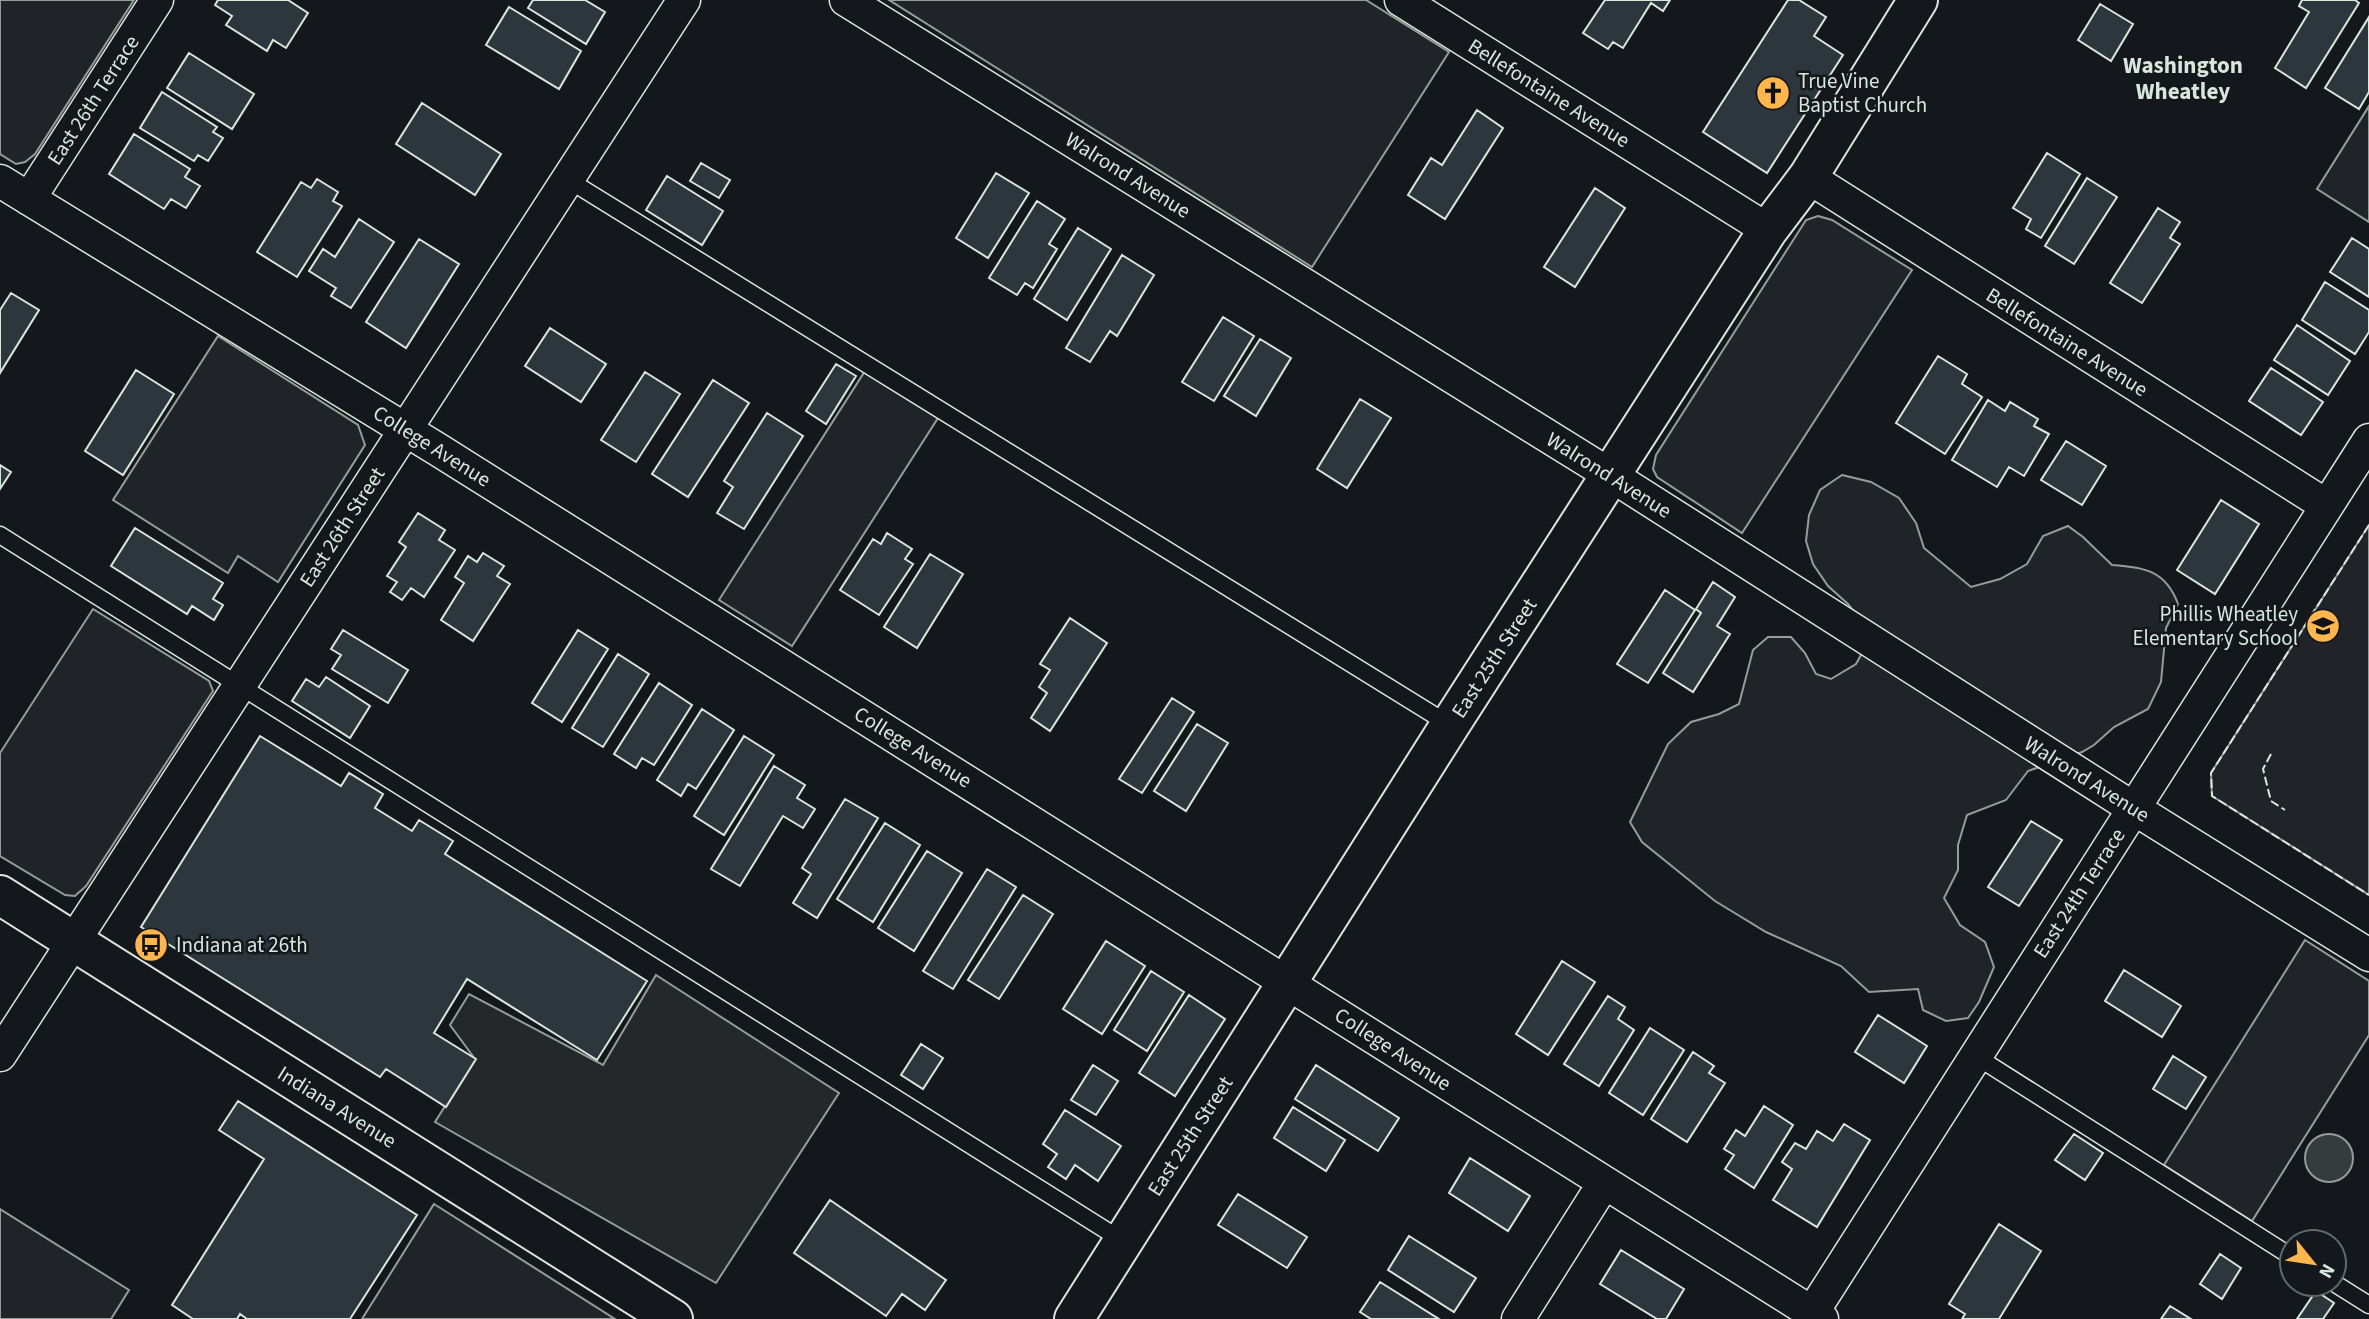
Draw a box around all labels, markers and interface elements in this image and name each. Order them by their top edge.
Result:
street label: East 26th Terrace [40,29,146,171]
street label: Bellefontaine Avenue [1462,31,1636,155]
district label: Washington Wheatley [2123,49,2243,108]
place label: True Vine Baptist Church [1798,66,1927,120]
church icon: True Vine Baptist Church [1754,74,1792,112]
street label: Walrond Avenue [1060,124,1196,226]
street label: Bellefontaine Avenue [1980,280,2154,404]
street label: College Avenue [367,398,497,494]
street label: Walrond Avenue [1541,424,1677,526]
street label: East 26th Street [292,461,392,593]
street label: East 25th Street [1444,592,1544,724]
place label: Phillis Wheatley Elementary School [2132,599,2298,653]
school or university icon: Phillis Wheatley Elementary School [2304,607,2342,645]
street label: College Avenue [848,699,978,795]
street label: Walrond Avenue [2019,728,2155,830]
street label: East 24th Terrace [2026,822,2132,964]
bus stop icon: Indiana at 26th [132,926,170,964]
place label: Indiana at 26th [176,930,308,960]
street label: College Avenue [1329,1000,1457,1098]
street label: Indiana Avenue [272,1058,402,1156]
street label: East 25th Street [1140,1070,1240,1202]
north arrow [2278,1228,2348,1298]
text: N [2312,1259,2341,1283]

